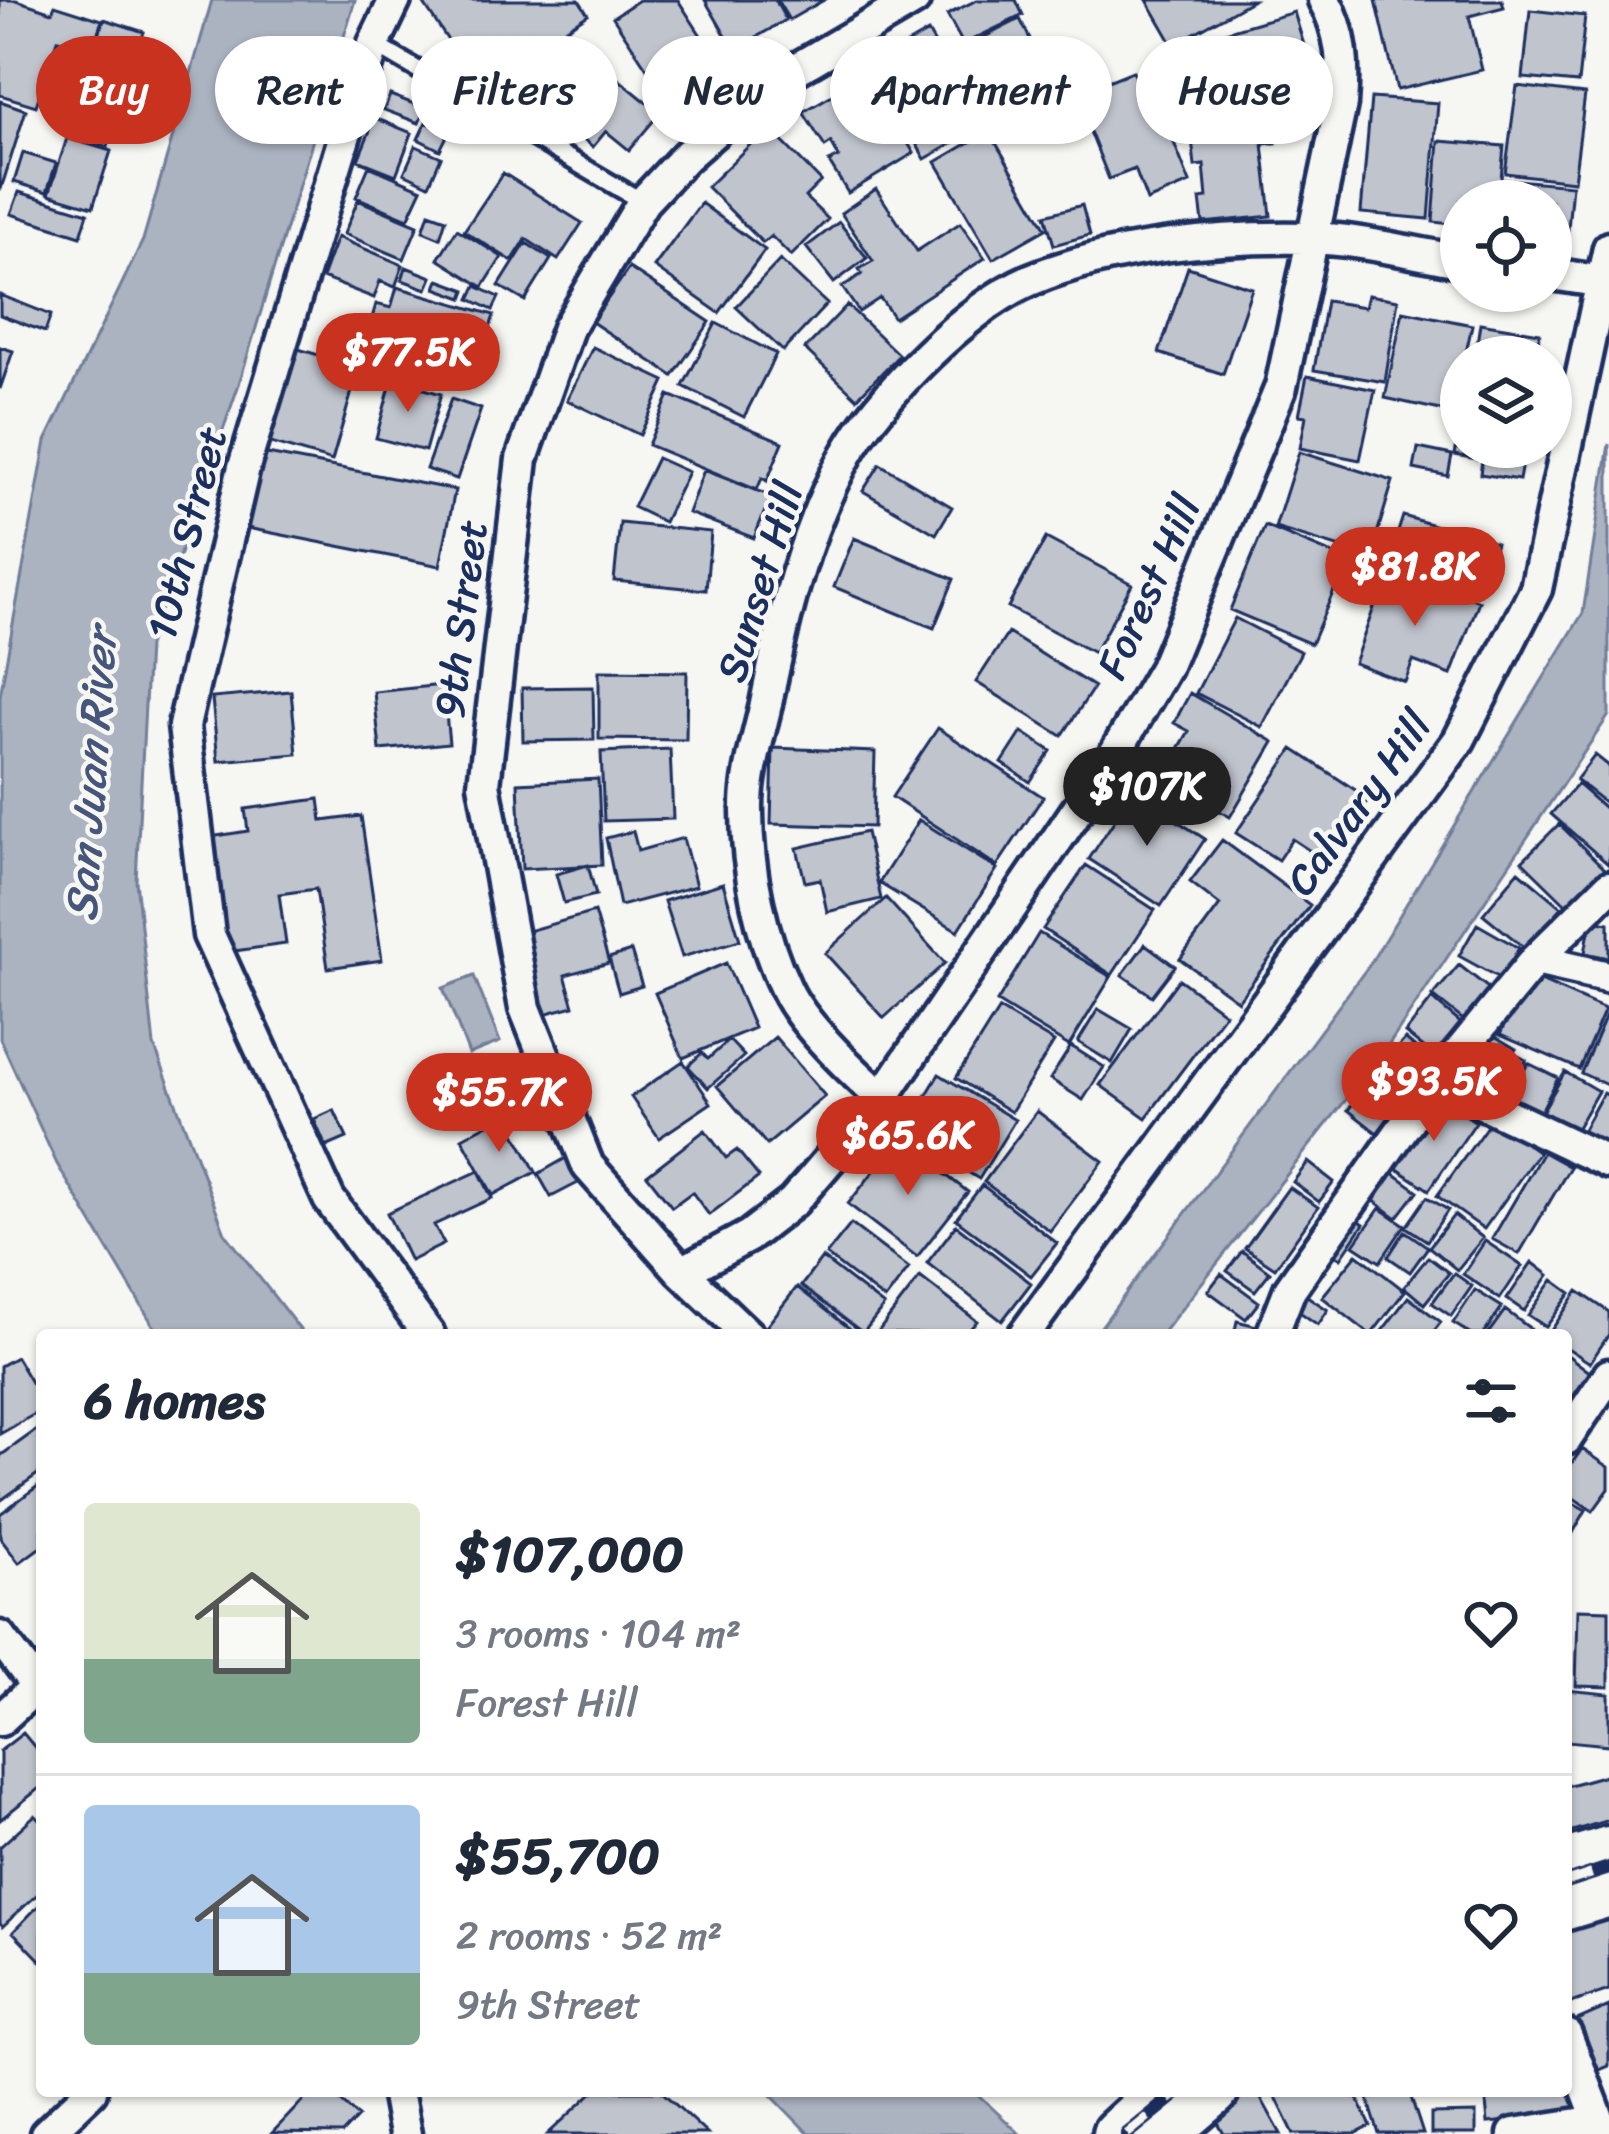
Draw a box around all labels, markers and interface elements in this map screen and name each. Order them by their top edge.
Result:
chip: Buy [36,36,191,144]
chip: Rent [215,36,387,144]
chip: Filters [411,36,618,144]
chip: New [642,36,806,144]
chip: Apartment [830,36,1112,144]
chip: House [1136,36,1333,144]
map controls [1440,180,1572,468]
button: locate [1440,180,1572,312]
pin: $77.5K [310,313,506,415]
text: $77.5K [343,317,473,386]
button: layers [1440,336,1572,468]
street label: 10th Street [125,418,249,648]
street label: Sunset Hill [695,472,826,691]
street label: Forest Hill [1075,482,1223,691]
street label: 9th Street [412,516,510,722]
pin: $81.8K [1317,527,1513,629]
text: $81.8K [1352,531,1478,600]
water label: San Juan River [41,619,142,924]
street label: Calvary Hill [1266,693,1453,912]
pin: $107K [1063,747,1231,849]
text: $107K [1090,751,1204,820]
pin: $93.5K [1336,1042,1532,1144]
text: $93.5K [1369,1046,1499,1115]
pin: $55.7K [401,1053,597,1155]
text: $55.7K [433,1057,565,1126]
pin: $65.6K [810,1096,1006,1198]
text: $65.6K [843,1100,973,1169]
text: 6 homes [84,1356,265,1446]
icon: filters [1458,1368,1524,1434]
text: $107,000 [456,1509,684,1599]
icon: home [180,1551,324,1695]
icon: heart [1458,1590,1524,1656]
text: 3 rooms · 104 m² [456,1599,741,1668]
text: Forest Hill [456,1668,638,1737]
text: $55,700 [456,1811,660,1901]
icon: home [180,1853,324,1997]
icon: heart [1458,1892,1524,1958]
text: 2 rooms · 52 m² [456,1901,723,1970]
text: 9th Street [456,1970,641,2039]

